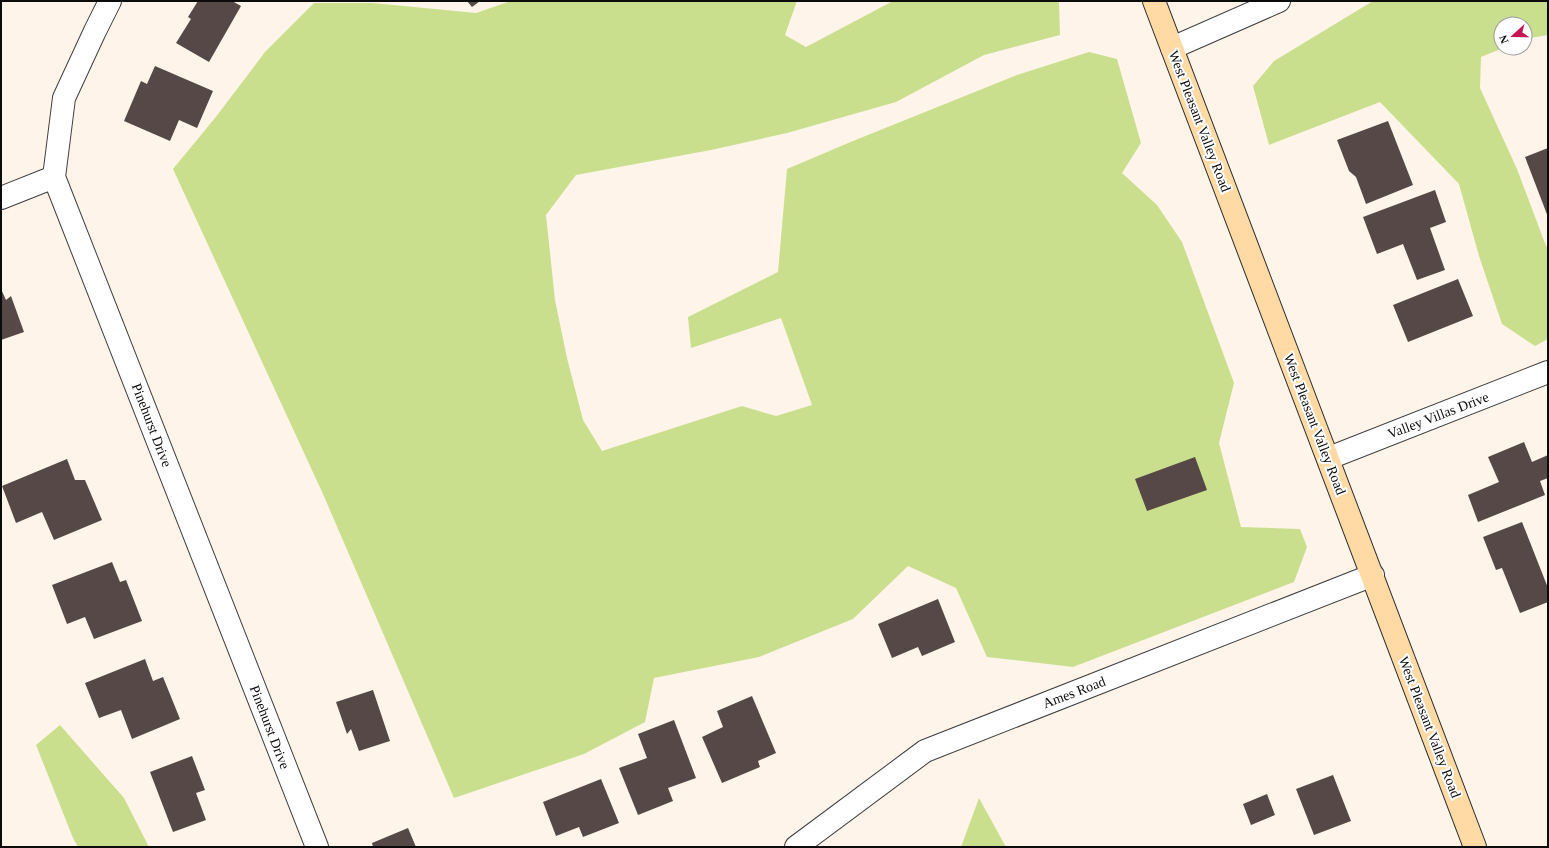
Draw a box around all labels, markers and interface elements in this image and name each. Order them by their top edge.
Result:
north arrow [1493,16,1533,56]
text: N [1497,34,1511,45]
street label: West Pleasant Valley Road [1166,49,1233,194]
street label: West Pleasant Valley Road [1281,352,1348,497]
street label: Pinehurst Drive [129,381,174,469]
street label: Valley Villas Drive [1386,389,1491,442]
street label: West Pleasant Valley Road [1396,655,1463,800]
street label: Ames Road [1041,674,1108,711]
street label: Pinehurst Drive [247,683,292,771]

